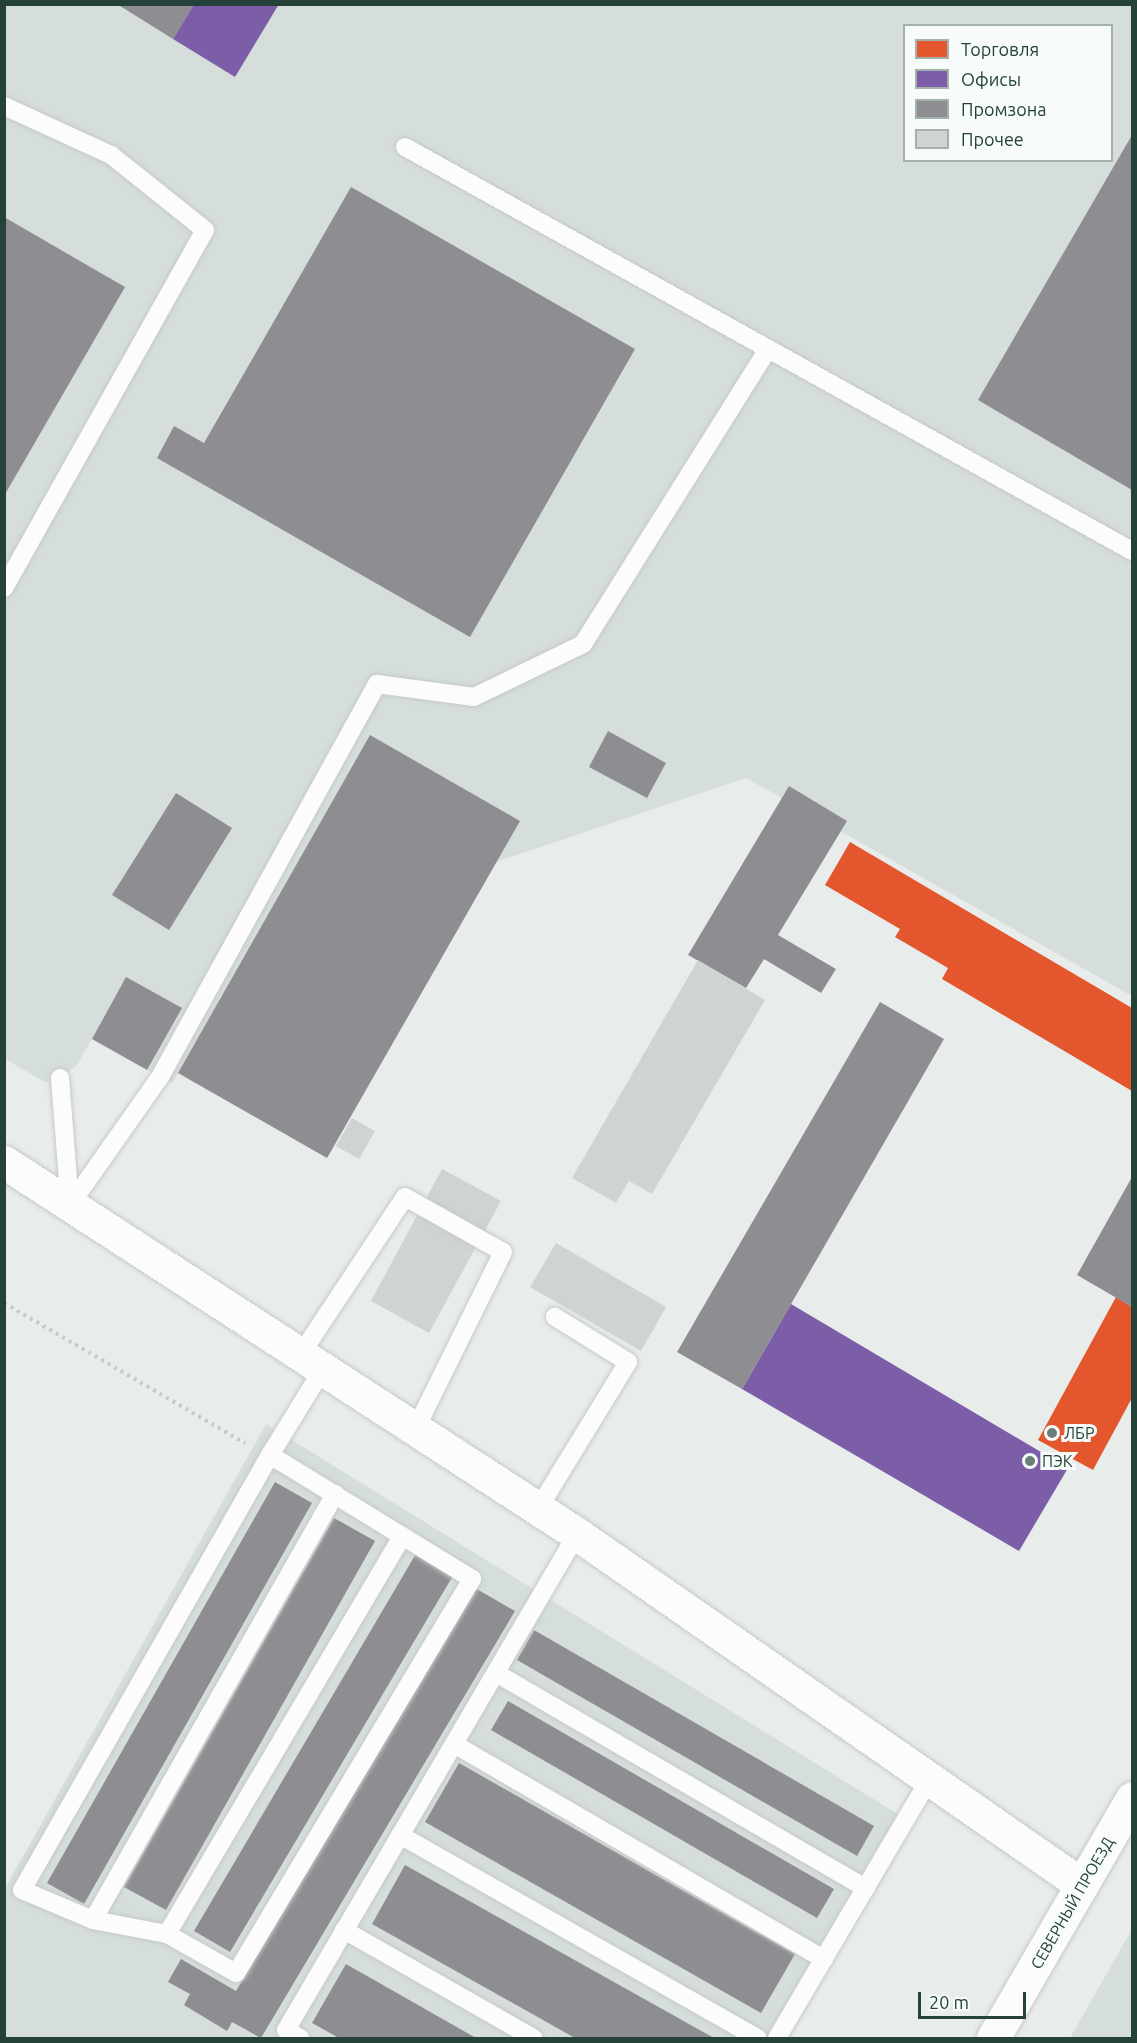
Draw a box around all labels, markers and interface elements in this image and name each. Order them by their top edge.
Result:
legend [903,24,1113,162]
text: Торговля [961,39,1039,59]
text: Офисы [961,69,1021,89]
text: Промзона [961,99,1046,119]
text: Прочее [961,129,1024,149]
place label: ЛБР [1064,1423,1094,1443]
marker: ЛБР [1045,1426,1059,1440]
place label: ПЭК [1042,1451,1073,1471]
marker: ПЭК [1023,1454,1037,1468]
street label: СЕВЕРНЫЙ ПРОЕЗД [1026,1834,1118,1972]
scale bar [921,1980,1029,2018]
text: 20 m [929,1992,969,2012]

